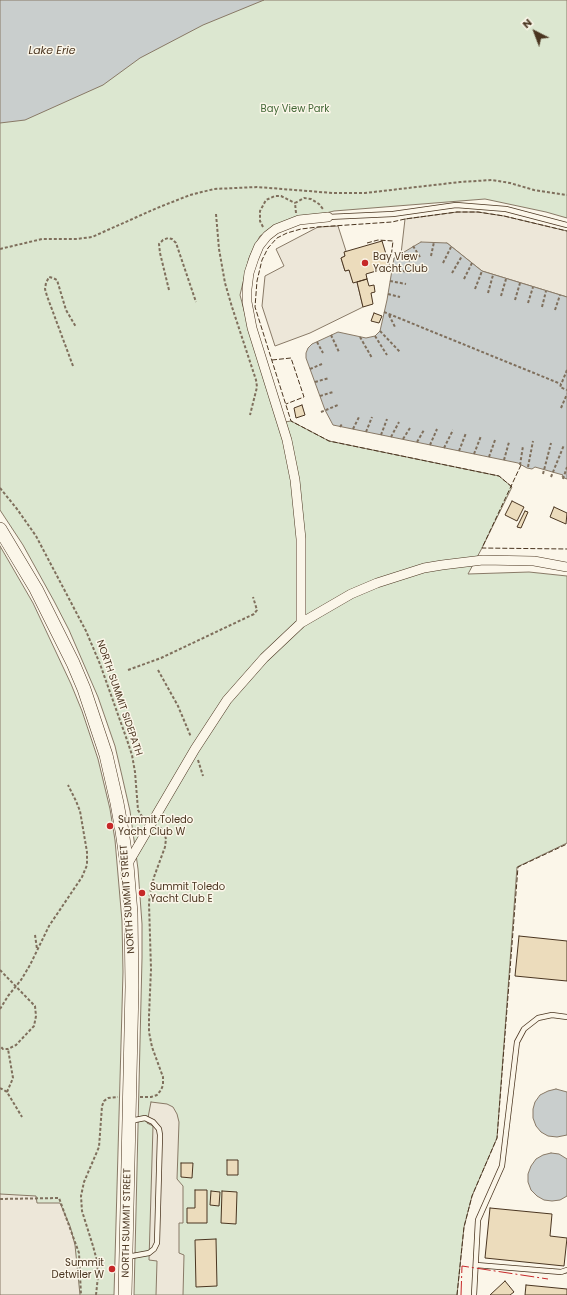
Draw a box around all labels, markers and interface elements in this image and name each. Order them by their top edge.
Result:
north arrow [515,12,555,52]
text: N [519,14,535,32]
water label: Lake Erie [28,44,76,58]
park label: Bay View Park [261,103,329,115]
place label: Bay View Yacht Club [373,251,428,274]
marker: Bay View Yacht Club [360,258,370,268]
street label: NORTH SUMMIT SIDEPATH [94,638,144,758]
place label: Summit Toledo Yacht Club W [118,814,193,838]
marker: Summit Toledo Yacht Club W [105,821,115,831]
street label: NORTH SUMMIT STREET [118,844,138,954]
place label: Summit Toledo Yacht Club E [150,881,225,904]
marker: Summit Toledo Yacht Club E [137,888,147,898]
street label: NORTH SUMMIT STREET [120,1168,134,1278]
place label: Summit Detwiler W [52,1257,104,1280]
marker: Summit Detwiler W [107,1264,117,1274]

